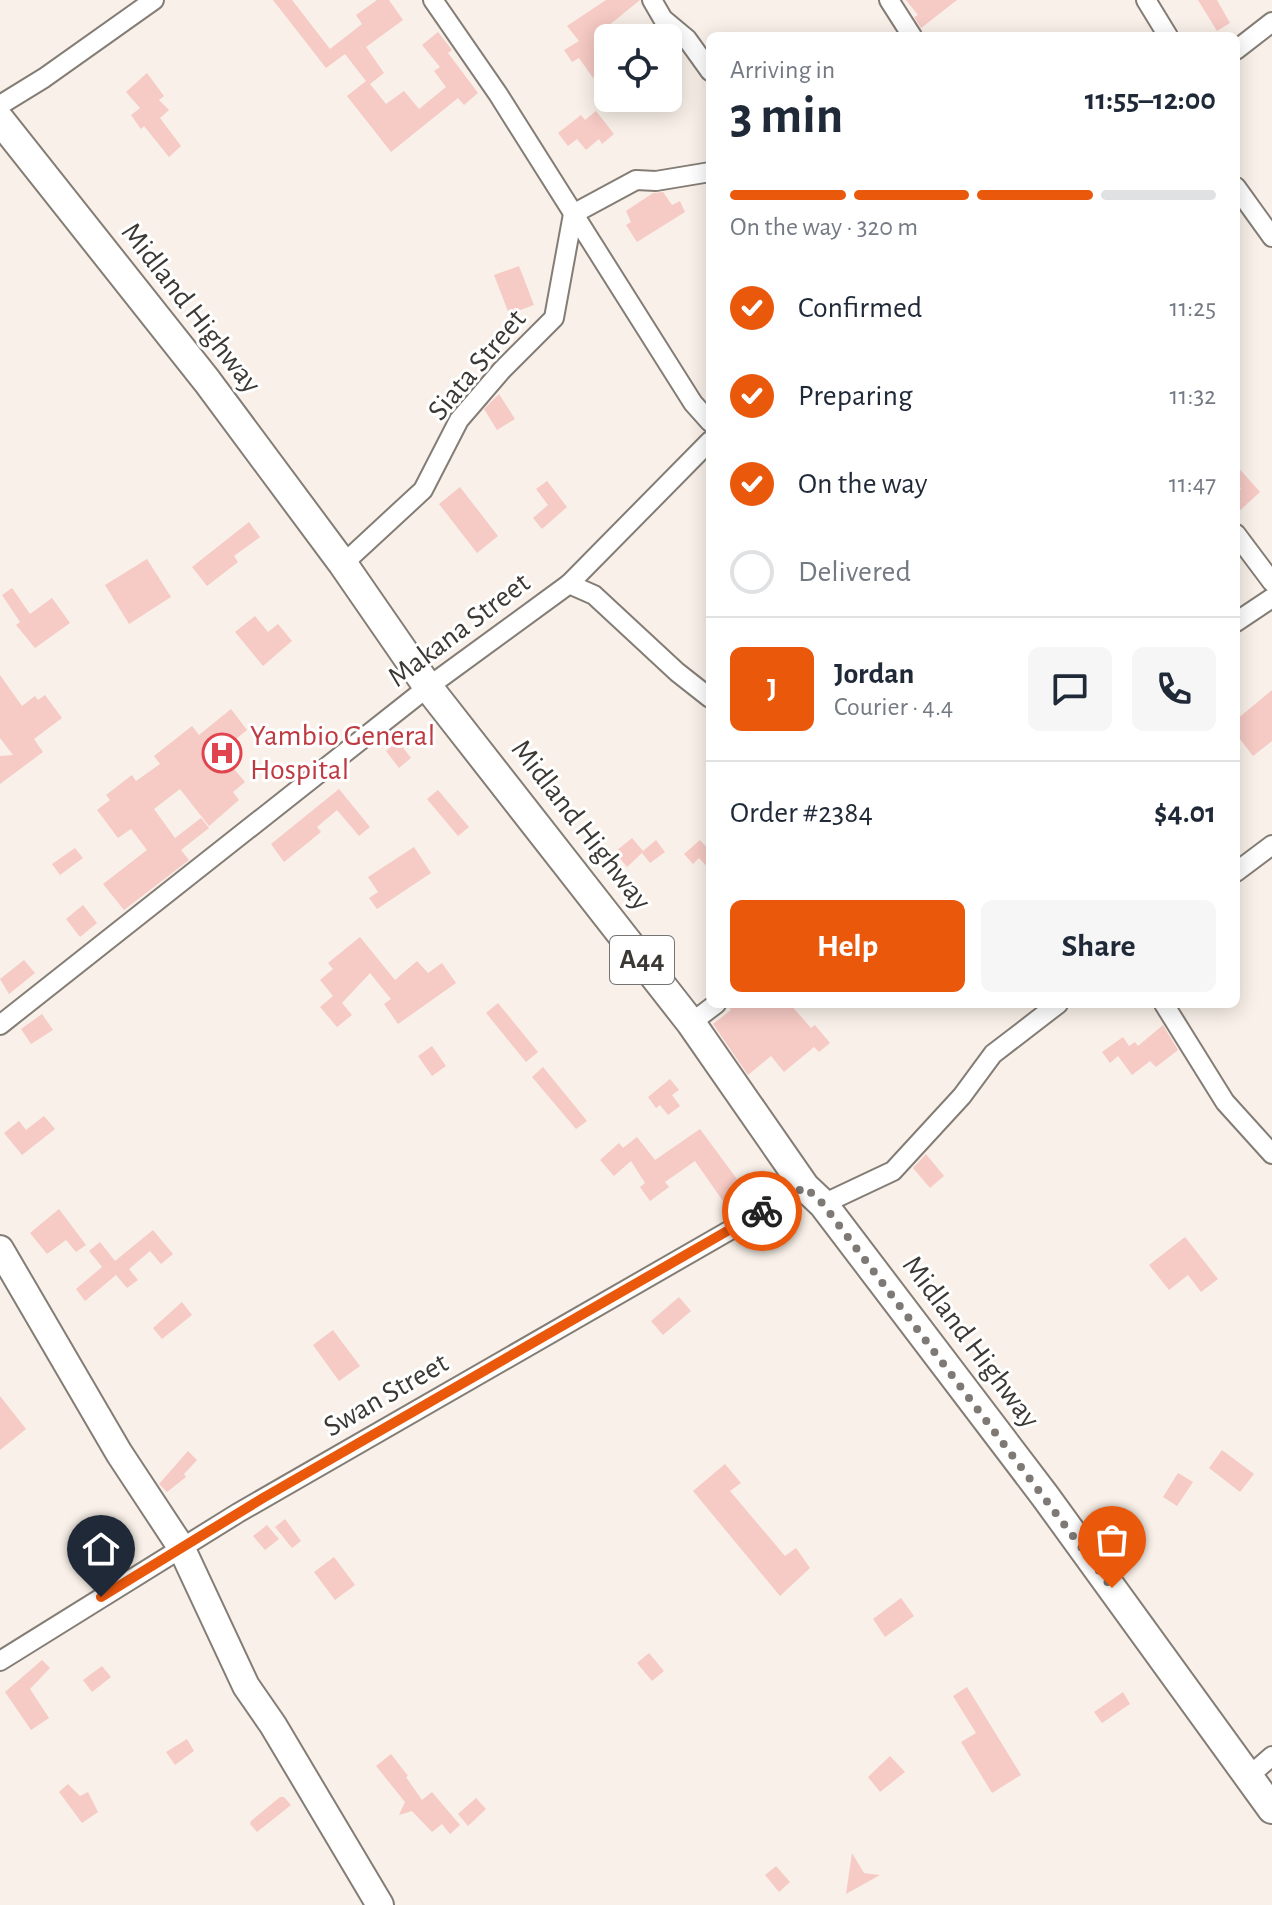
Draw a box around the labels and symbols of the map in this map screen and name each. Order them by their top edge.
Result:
street label: Midland Highway [116,217,267,399]
street label: Siata Street [422,304,532,426]
street label: Makana Street [383,567,536,693]
place label: Yambio General Hospital [250,721,435,785]
hospital icon: Yambio General Hospital [201,732,243,774]
street label: Midland Highway [506,734,657,916]
road number: A44 [610,936,674,984]
courier [722,1171,802,1251]
street label: Midland Highway [897,1250,1045,1434]
street label: Swan Street [319,1347,454,1442]
pin [1078,1506,1146,1588]
pin [67,1515,135,1597]

